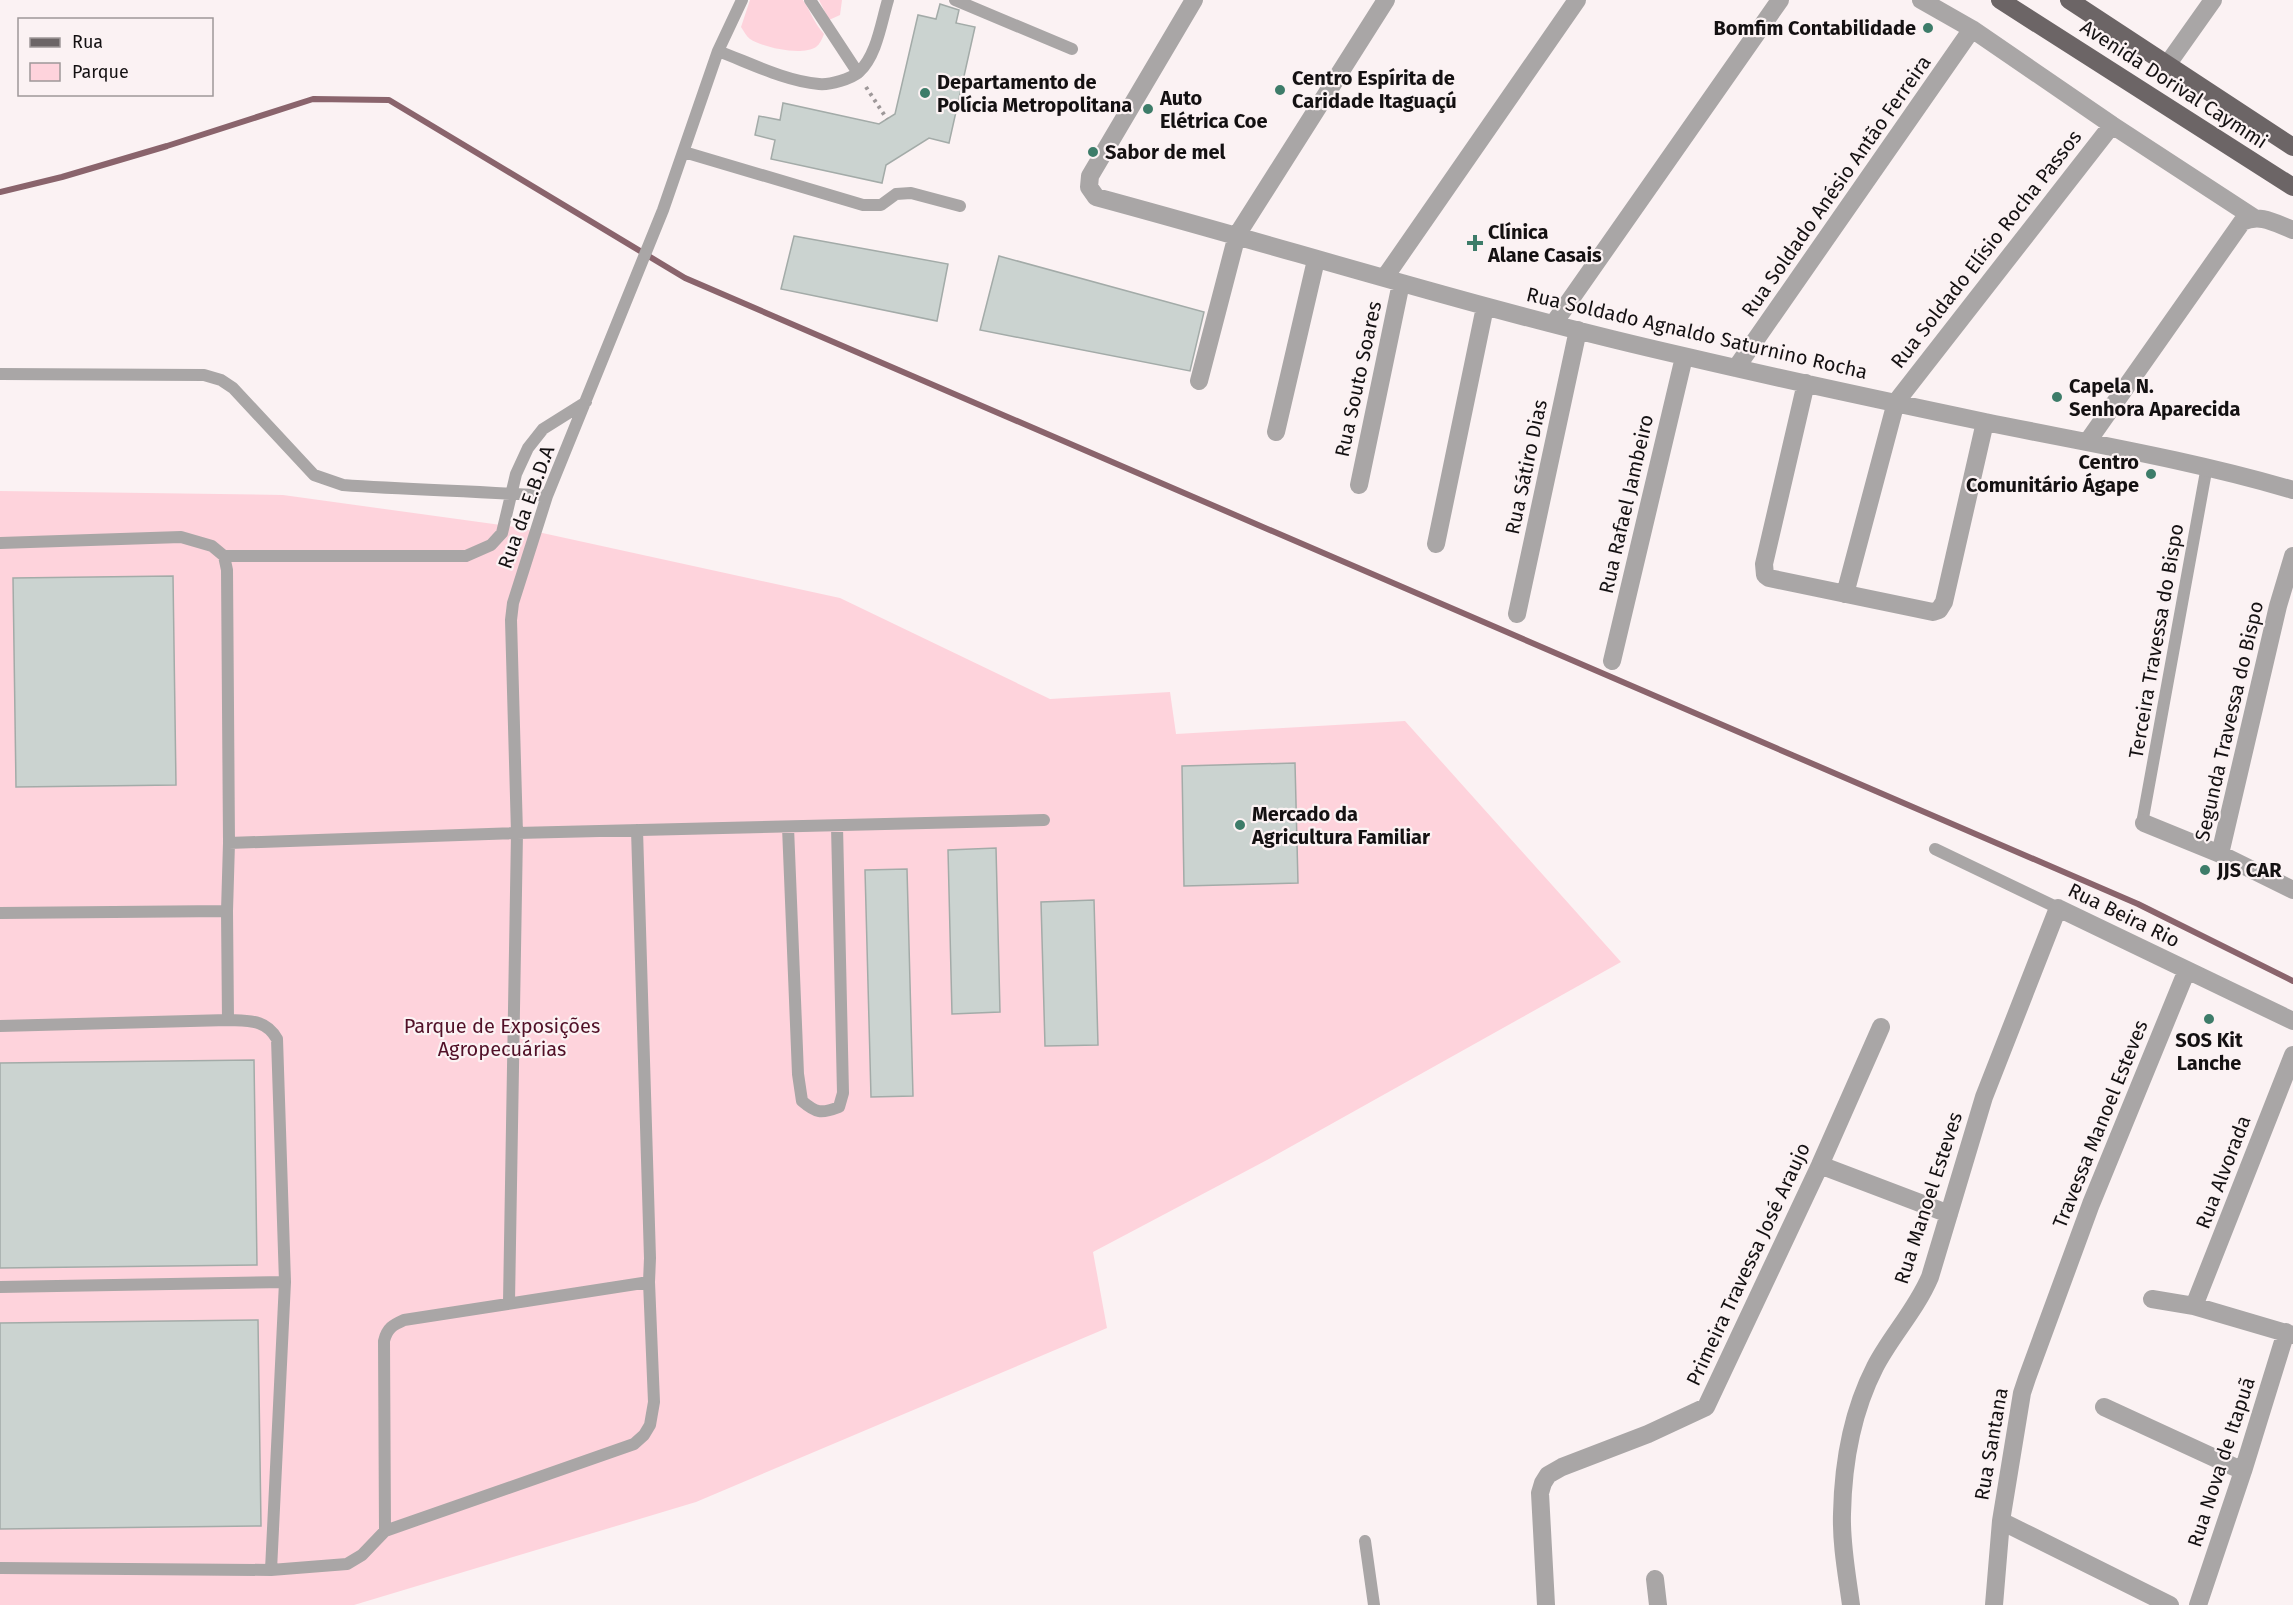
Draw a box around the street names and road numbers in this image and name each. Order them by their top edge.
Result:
street label: Avenida Dorival Caymmi [2076,15,2272,153]
street label: Rua Soldado Anésio Antão Ferreira [1736,51,1936,321]
street label: Rua Soldado Elísio Rocha Passos [1886,125,2086,373]
street label: Rua Soldado Agnaldo Saturnino Rocha [1524,282,1870,384]
street label: Rua Souto Soares [1330,299,1386,459]
street label: Rua Sátiro Dias [1500,397,1552,537]
street label: Rua Rafael Jambeiro [1594,412,1658,596]
street label: Rua da E.B.D.A [493,442,560,572]
street label: Terceira Travessa do Bispo [2123,522,2189,760]
street label: Segunda Travessa do Bispo [2190,599,2268,843]
street label: Rua Beira Rio [2064,878,2184,952]
street label: Travessa Manoel Esteves [2047,1017,2153,1231]
street label: Rua Manoel Esteves [1889,1109,1967,1287]
street label: Rua Alvorada [2190,1112,2256,1232]
street label: Primeira Travessa José Araujo [1681,1139,1815,1389]
street label: Rua Nova de Itapuã [2182,1374,2260,1550]
street label: Rua Santana [1969,1386,2013,1502]

